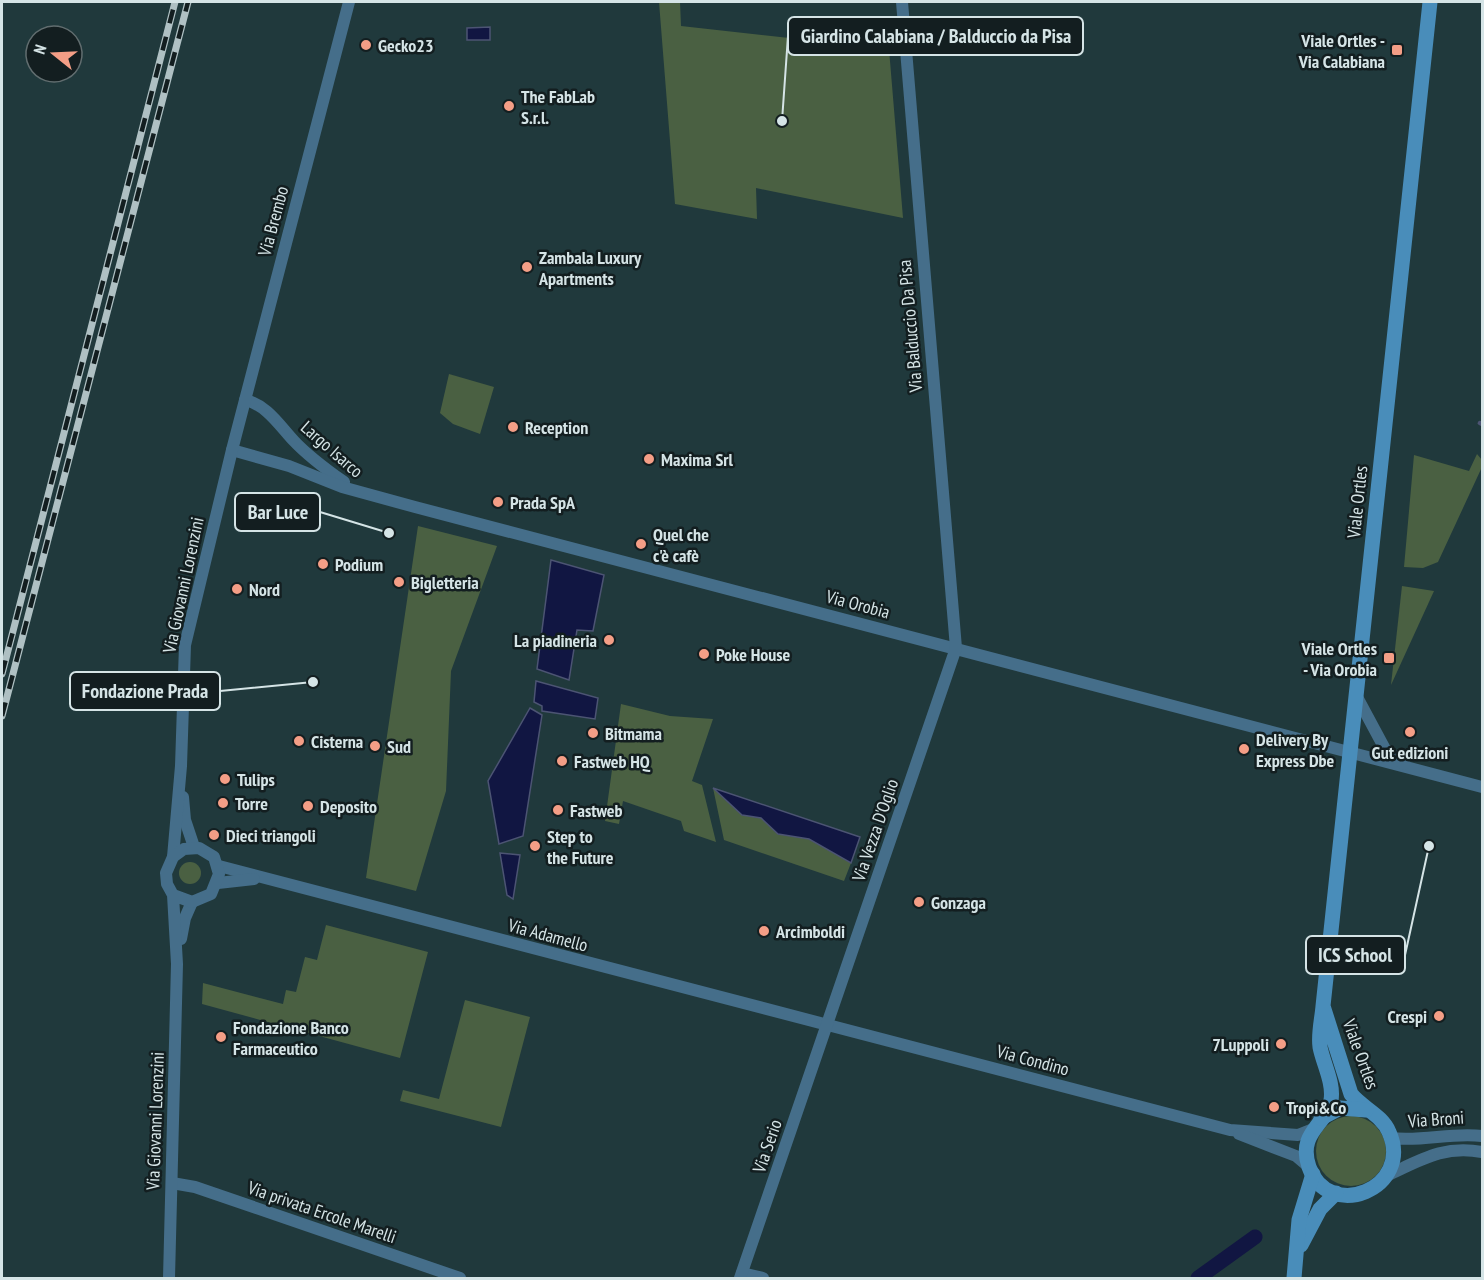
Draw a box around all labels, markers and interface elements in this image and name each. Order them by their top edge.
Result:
callout: Giardino Calabiana / Balduccio da Pisa [788,17,1083,55]
text: Giardino Calabiana / Balduccio da Pisa [801,23,1071,49]
north arrow [24,24,84,84]
place label: Viale Ortles - Via Calabiana [1298,29,1385,73]
place label: Gecko23 [378,34,434,57]
marker: Gecko23 [359,38,373,52]
text: N [29,42,51,57]
marker: Viale Ortles - Via Calabiana [1390,43,1404,57]
place label: The FabLab S.r.l. [521,85,595,129]
marker: The FabLab S.r.l. [502,99,516,113]
street label: Via Brembo [252,183,293,259]
place label: Zambala Luxury Apartments [538,246,642,290]
street label: Via Balduccio Da Pisa [893,259,927,394]
marker: Zambala Luxury Apartments [520,260,534,274]
street label: Largo Isarco [296,416,368,482]
place label: Reception [525,416,588,439]
marker: Reception [506,420,520,434]
place label: Maxima Srl [661,448,734,471]
marker: Maxima Srl [642,452,656,466]
street label: Viale Ortles [1342,465,1372,540]
place label: Prada SpA [510,491,576,514]
callout: Bar Luce [235,493,320,531]
marker: Prada SpA [491,495,505,509]
text: Bar Luce [248,499,308,525]
street label: Via Giovanni Lorenzini [157,515,209,656]
place label: Quel che c'è cafè [653,523,709,567]
marker: Quel che c'è cafè [634,537,648,551]
place label: Podium [335,553,383,576]
marker: Podium [316,557,330,571]
place label: Bigletteria [411,571,479,594]
marker: Bigletteria [392,575,406,589]
place label: Nord [249,578,280,601]
marker: Nord [230,582,244,596]
street label: Via Orobia [823,584,892,623]
place label: La piadineria [514,629,597,652]
marker: La piadineria [602,633,616,647]
place label: Viale Ortles - Via Orobia [1301,637,1377,681]
place label: Poke House [716,643,791,666]
marker: Poke House [697,647,711,661]
marker: Viale Ortles - Via Orobia [1382,651,1396,665]
callout: Fondazione Prada [70,672,220,710]
text: Fondazione Prada [82,678,208,704]
place label: Bitmama [605,722,662,745]
marker: Gut edizioni [1403,725,1417,739]
marker: Bitmama [586,726,600,740]
place label: Delivery By Express Dbe [1256,728,1335,772]
place label: Cisterna [311,730,363,753]
marker: Cisterna [292,734,306,748]
place label: Sud [387,735,411,758]
marker: Sud [368,739,382,753]
place label: Gut edizioni [1372,741,1448,764]
marker: Delivery By Express Dbe [1237,742,1251,756]
place label: Fastweb HQ [574,750,651,773]
marker: Fastweb HQ [555,754,569,768]
place label: Tulips [237,768,275,791]
marker: Tulips [218,772,232,786]
street label: Via Vezza D'Oglio [846,776,903,885]
place label: Torre [235,792,268,815]
place label: Deposito [320,795,377,818]
marker: Torre [216,796,230,810]
marker: Deposito [301,799,315,813]
place label: Fastweb [570,799,623,822]
marker: Fastweb [551,803,565,817]
place label: Dieci triangoli [226,824,316,847]
place label: Step to the Future [547,825,614,869]
marker: Dieci triangoli [207,828,221,842]
marker: Step to the Future [528,839,542,853]
place label: Gonzaga [931,891,986,914]
marker: Gonzaga [912,895,926,909]
street label: Via Adamello [505,913,591,957]
place label: Arcimboldi [775,920,845,943]
marker: Arcimboldi [757,924,771,938]
callout: ICS School [1306,936,1405,974]
text: ICS School [1318,942,1392,968]
place label: Crespi [1388,1005,1427,1028]
marker: Crespi [1432,1009,1446,1023]
street label: Viale Ortles [1337,1015,1384,1092]
place label: Fondazione Banco Farmaceutico [233,1016,349,1060]
marker: Fondazione Banco Farmaceutico [214,1030,228,1044]
place label: 7Luppoli [1212,1033,1269,1056]
marker: 7Luppoli [1274,1037,1288,1051]
street label: Via Condino [993,1039,1072,1081]
street label: Via Giovanni Lorenzini [141,1052,169,1191]
place label: Tropi&Co [1286,1096,1346,1119]
marker: Tropi&Co [1267,1100,1281,1114]
street label: Via Broni [1406,1106,1465,1133]
street label: Via Serio [747,1116,787,1177]
street label: Via privata Ercole Marelli [244,1176,399,1248]

